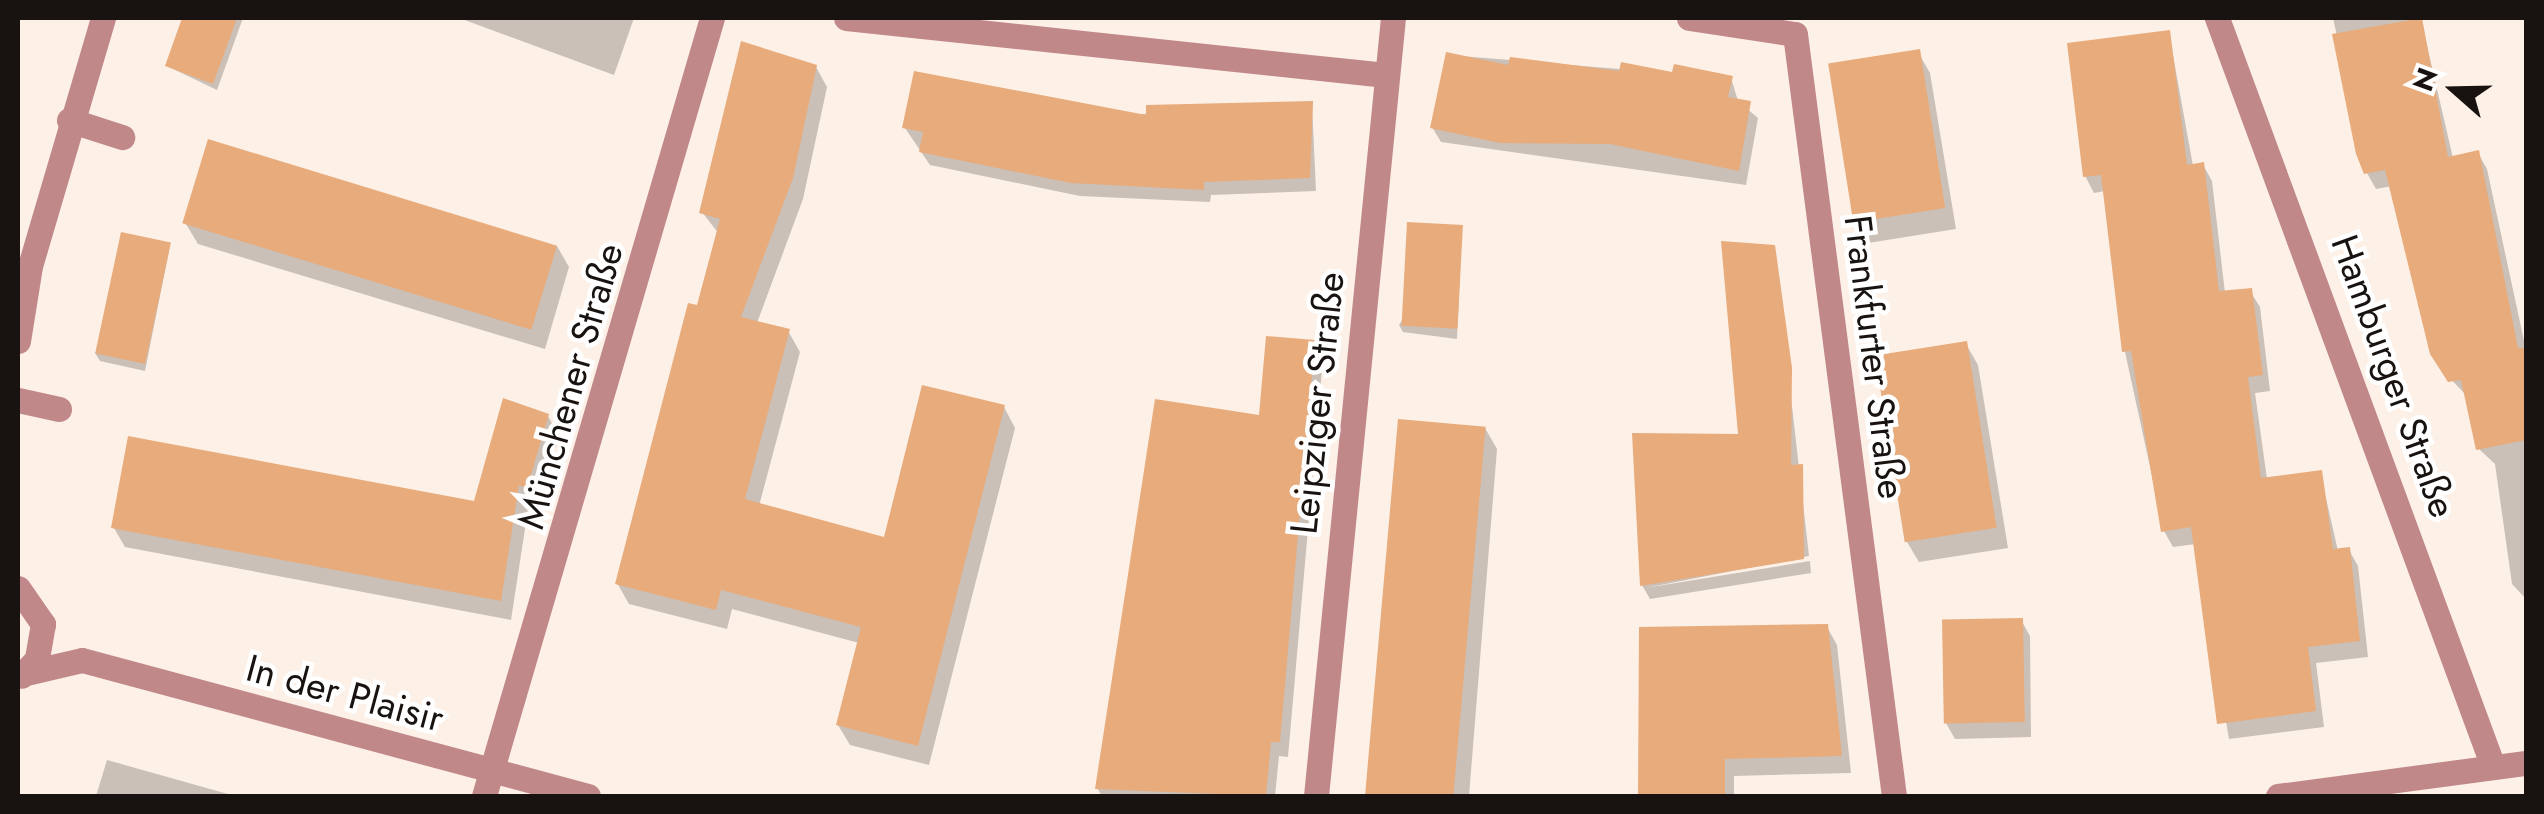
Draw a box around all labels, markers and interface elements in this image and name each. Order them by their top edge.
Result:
north arrow [2404,40,2504,140]
text: N [2402,62,2448,97]
street label: Frankfurter Straße [1835,213,1915,501]
street label: Hamburger Straße [2322,229,2466,523]
street label: Münchener Straße [507,238,633,534]
street label: Leipziger Straße [1281,270,1353,536]
street label: In der Plaisir [241,645,449,741]

